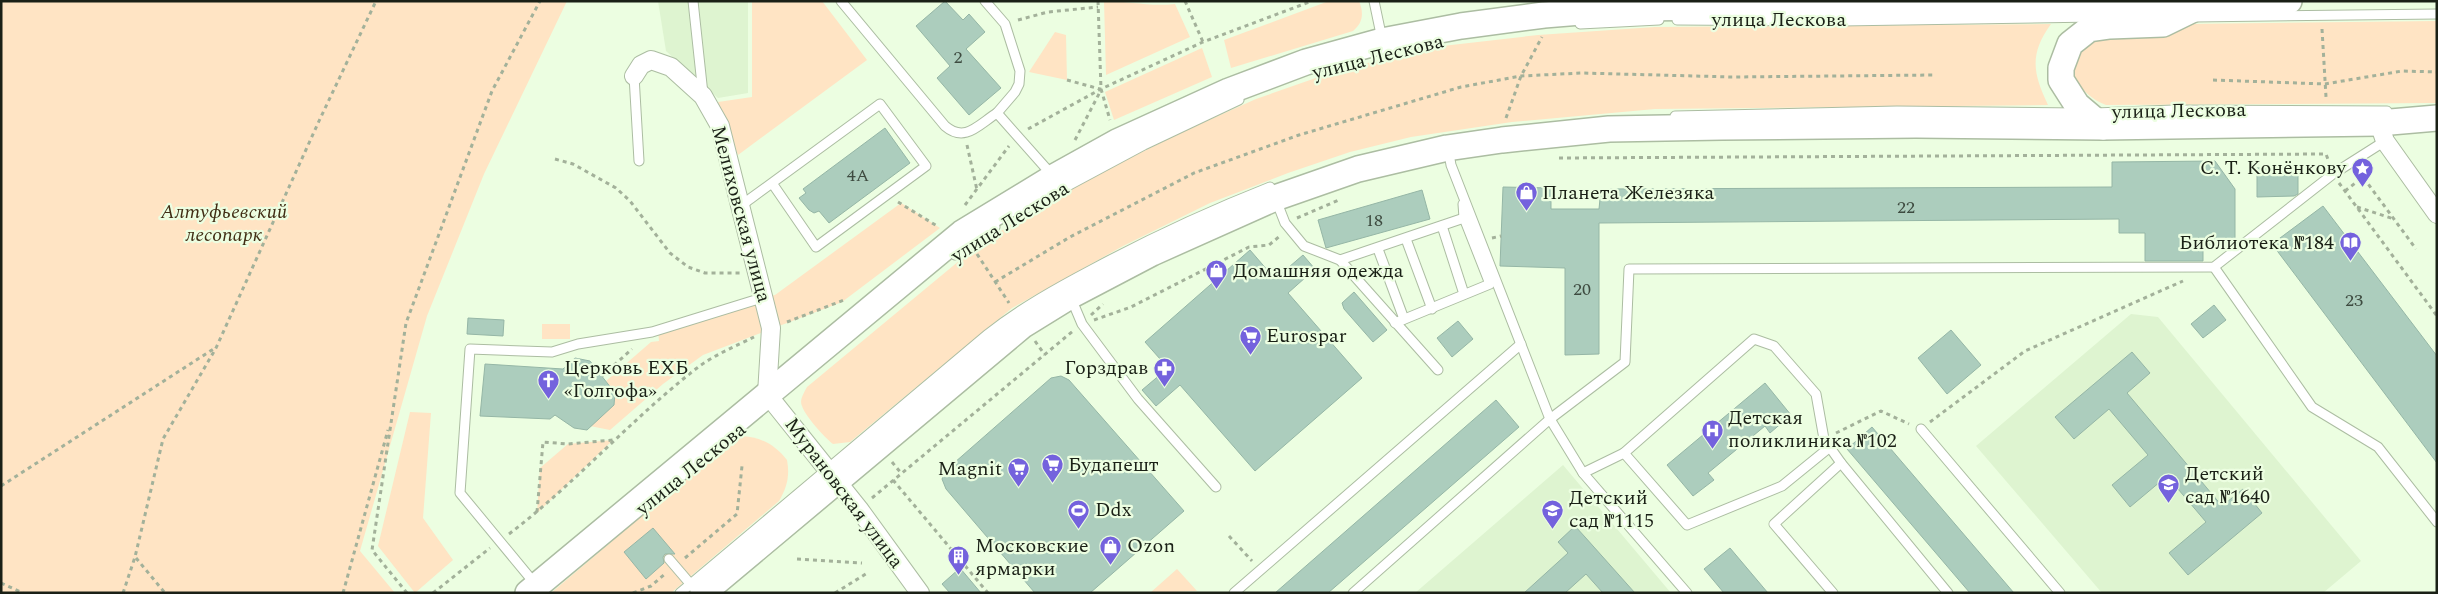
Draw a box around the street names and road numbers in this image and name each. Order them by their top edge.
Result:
street label: улица Лескова [1711,5,1846,35]
street label: улица Лескова [1308,26,1447,88]
street label: улица Лескова [2111,95,2247,127]
street label: Мелиховская улица [703,122,779,306]
street label: улица Лескова [944,174,1075,271]
street label: Мурановская улица [777,411,911,575]
street label: улица Лескова [629,415,753,524]

